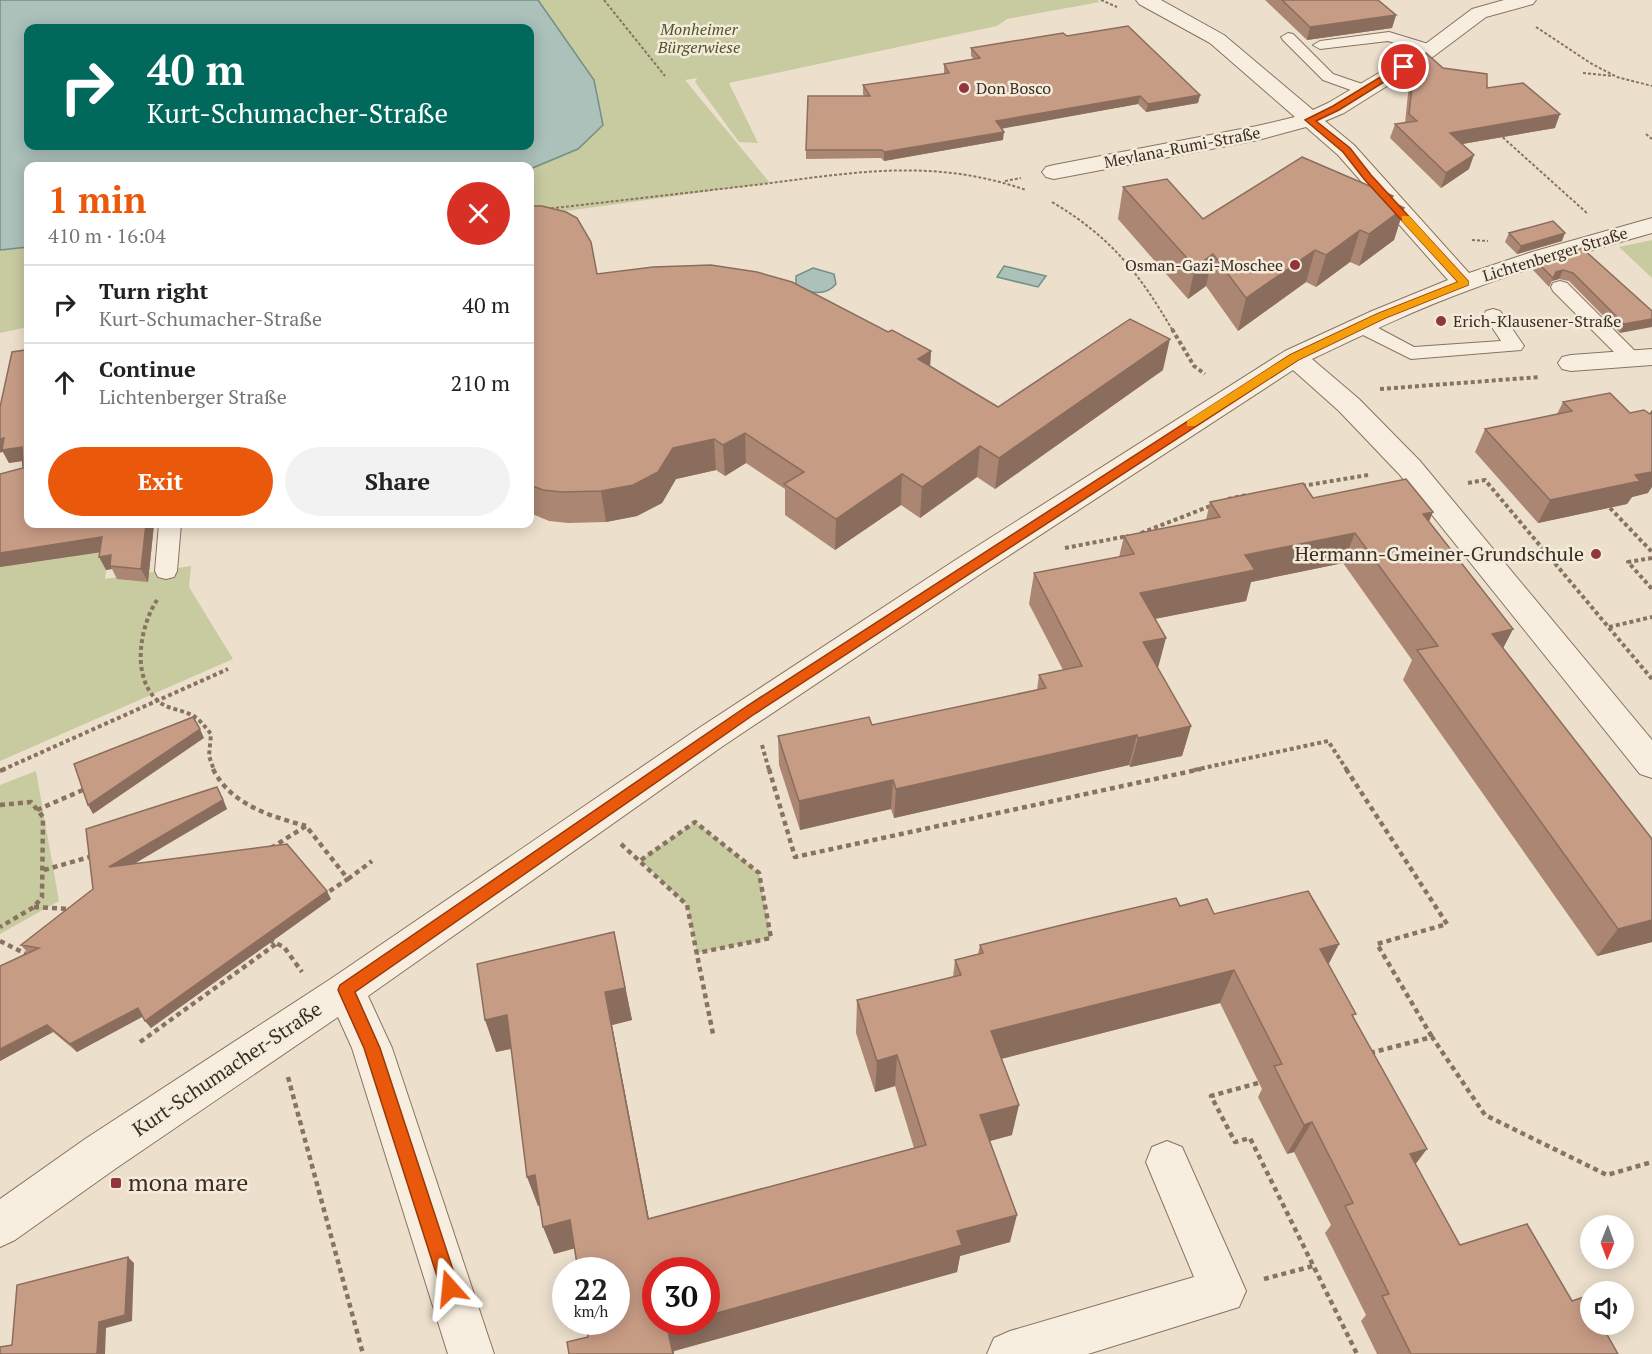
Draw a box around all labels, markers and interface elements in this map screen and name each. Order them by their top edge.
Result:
park label: Monheimer Bürgerwiese [657,18,740,58]
text: 40 m [147,41,245,97]
pin [1378,41,1429,92]
icon: right [48,48,126,126]
icon: arrive [1387,50,1420,83]
place label: Don Bosco [976,77,1051,99]
marker: Don Bosco [957,81,971,95]
text: Kurt-Schumacher-Straße [147,95,448,131]
street label: Mevlana-Rumi-Straße [1102,121,1262,173]
text: 1 min [48,176,146,223]
button: close [447,182,510,245]
text: 410 m · 16:04 [48,222,166,249]
street label: Lichtenberger Straße [1480,222,1630,286]
place label: Osman-Gazi-Moschee [1125,254,1283,276]
marker: Osman-Gazi-Moschee [1288,258,1302,272]
text: Turn right [99,276,208,305]
icon: right [48,288,81,321]
text: 40 m [462,290,510,319]
text: Kurt-Schumacher-Straße [99,305,322,332]
place label: Erich-Klausener-Straße [1453,310,1621,332]
marker: Erich-Klausener-Straße [1434,314,1448,328]
text: Continue [99,354,196,383]
icon: ahead [48,366,81,399]
text: 210 m [450,368,510,397]
text: Lichtenberger Straße [99,383,287,410]
button: Exit [48,447,273,516]
button: Share [285,447,510,516]
place label: Hermann-Gmeiner-Grundschule [1294,540,1584,567]
marker: Hermann-Gmeiner-Grundschule [1589,547,1603,561]
street label: Kurt-Schumacher-Straße [127,995,327,1142]
place label: mona mare [128,1166,248,1198]
marker: mona mare [109,1176,123,1190]
north arrow [1580,1215,1634,1269]
map controls [1580,1215,1634,1335]
position arrow [418,1256,482,1320]
speed limit sign: 30 [642,1257,720,1335]
text: 22 [574,1269,608,1309]
button: sound [1580,1281,1634,1335]
text: km/h [574,1301,608,1321]

